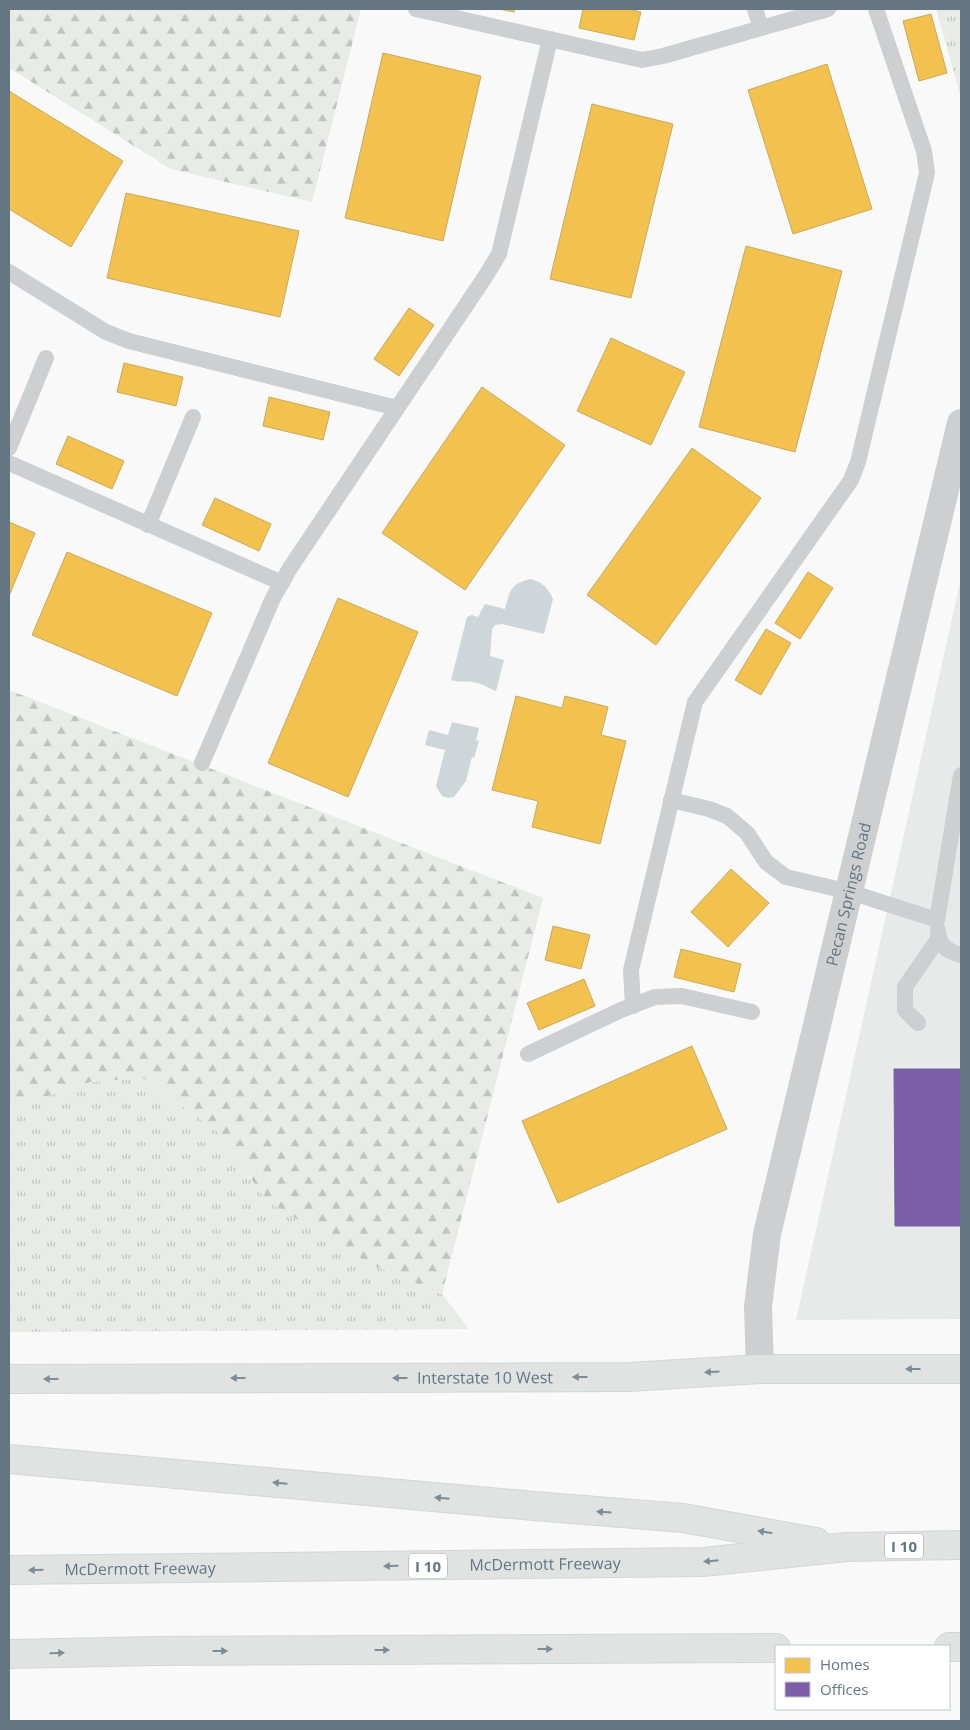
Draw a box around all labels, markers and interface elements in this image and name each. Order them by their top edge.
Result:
street label: Pecan Springs Road [821,820,876,968]
one-way arrow [904,1365,920,1373]
street label: Interstate 10 West [417,1366,553,1389]
one-way arrow [703,1368,719,1376]
one-way arrow [572,1373,588,1381]
one-way arrow [230,1374,246,1382]
one-way arrow [392,1374,408,1382]
one-way arrow [43,1375,59,1383]
one-way arrow [272,1479,288,1487]
one-way arrow [433,1494,449,1502]
one-way arrow [595,1507,611,1515]
one-way arrow [756,1528,772,1536]
road number: I 10 [885,1534,923,1558]
street label: McDermott Freeway [469,1552,622,1576]
road number: I 10 [409,1554,447,1578]
street label: McDermott Freeway [64,1557,217,1580]
one-way arrow [703,1558,719,1566]
one-way arrow [383,1562,399,1570]
one-way arrow [28,1566,44,1574]
one-way arrow [537,1645,553,1653]
legend [775,1645,950,1710]
one-way arrow [375,1646,391,1654]
one-way arrow [212,1647,228,1655]
one-way arrow [50,1649,66,1657]
text: Homes [820,1654,870,1674]
text: Offices [820,1679,868,1699]

